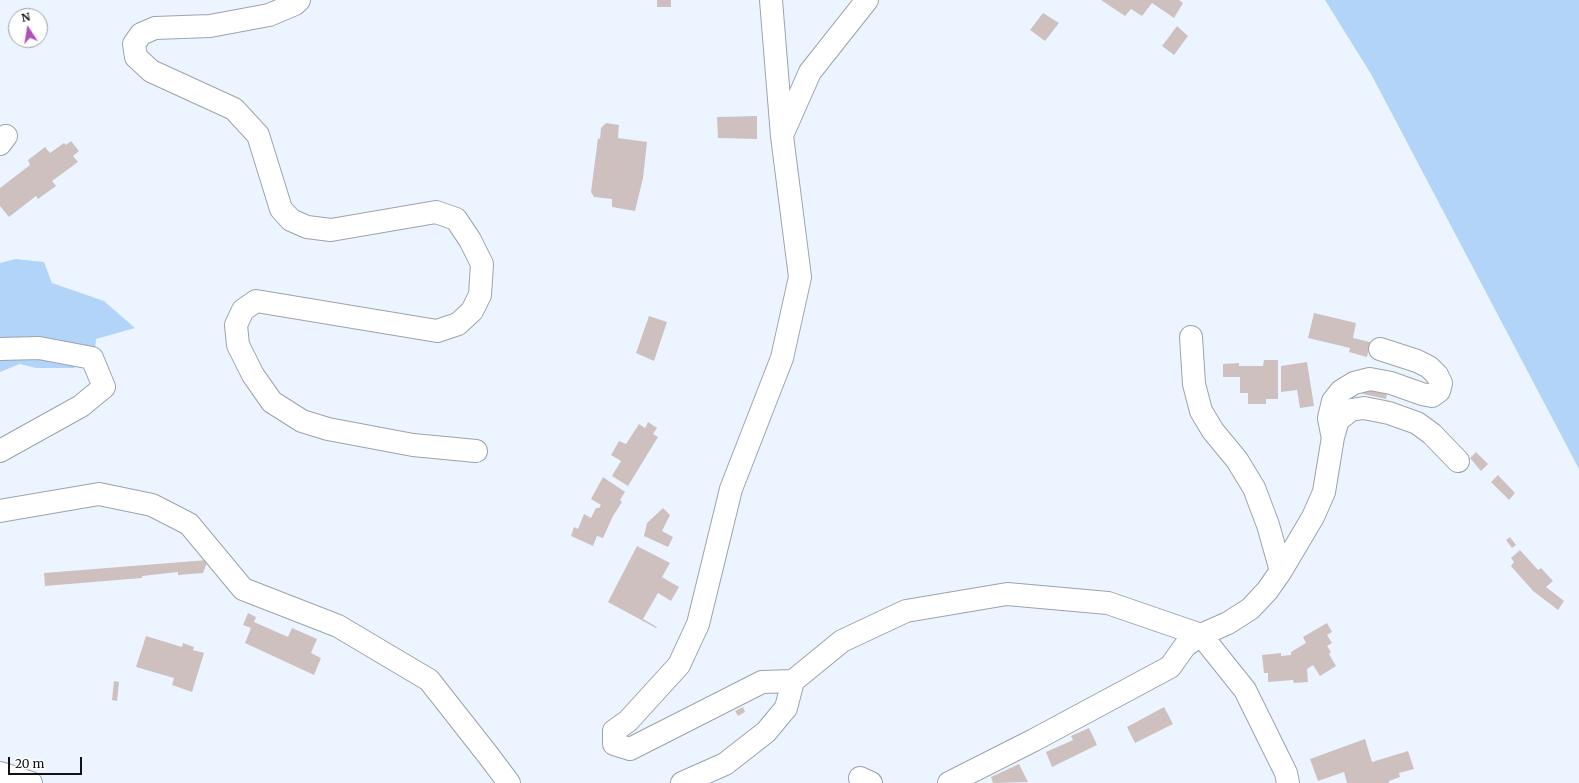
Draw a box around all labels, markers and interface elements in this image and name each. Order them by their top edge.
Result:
north arrow [8,8,48,48]
text: N [20,9,31,25]
scale bar [10,749,84,775]
text: 20 m [15,756,44,771]

